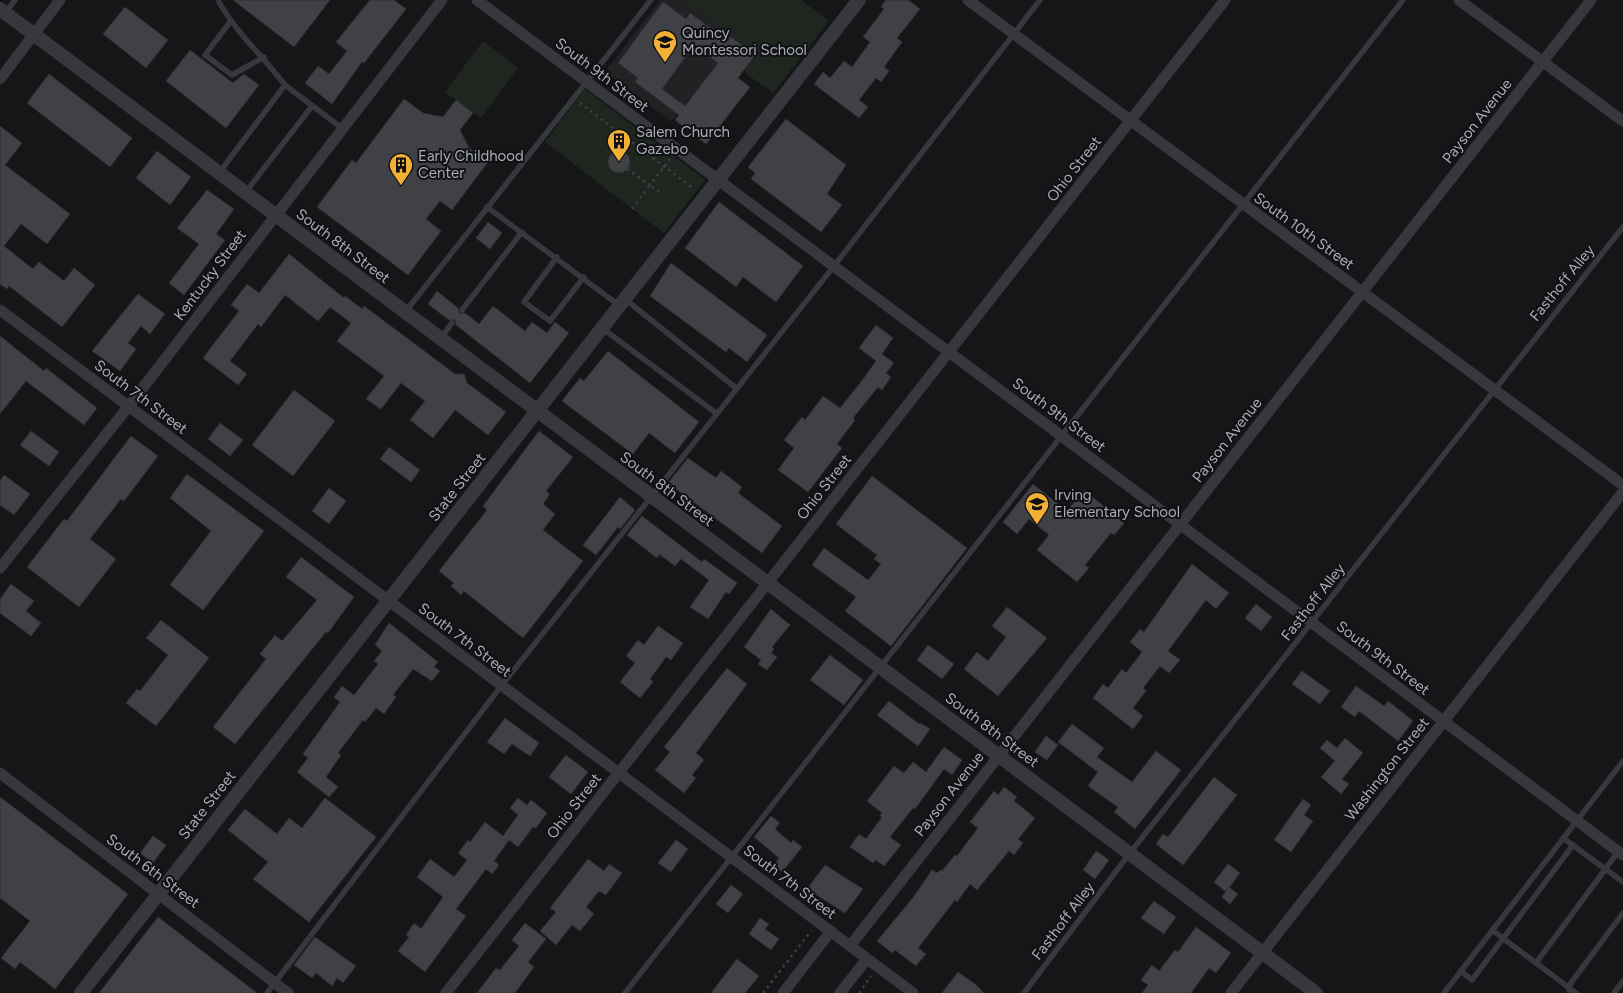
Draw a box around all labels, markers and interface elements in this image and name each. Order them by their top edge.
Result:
place label: Quincy Montessori School [682,24,807,59]
school or university icon: Quincy Montessori School [652,29,678,63]
street label: South 9th Street [552,34,653,116]
street label: Payson Avenue [1438,75,1516,167]
place label: Salem Church Gazebo [636,123,730,158]
building icon: Salem Church Gazebo [606,128,632,162]
street label: Ohio Street [1043,133,1105,205]
place label: Early Childhood Center [418,147,524,182]
building icon: Early Childhood Center [388,152,414,186]
street label: South 10th Street [1250,189,1358,274]
street label: South 8th Street [292,205,394,287]
street label: Kentucky Street [170,226,250,324]
street label: Fasthoff Alley [1526,241,1598,325]
street label: South 7th Street [91,356,191,438]
street label: South 9th Street [1009,374,1110,456]
street label: Payson Avenue [1188,394,1266,486]
street label: South 8th Street [616,448,718,530]
street label: State Street [425,449,490,525]
street label: Ohio Street [793,451,855,523]
place label: Irving Elementary School [1054,486,1180,521]
school or university icon: Irving Elementary School [1024,491,1050,525]
street label: Fasthoff Alley [1277,560,1349,644]
street label: South 7th Street [415,599,515,681]
street label: South 9th Street [1333,617,1434,699]
street label: South 8th Street [941,689,1043,771]
street label: Washington Street [1341,714,1433,824]
street label: Payson Avenue [910,748,988,840]
street label: State Street [175,767,240,843]
street label: Ohio Street [543,770,605,842]
street label: South 6th Street [103,830,204,912]
street label: South 7th Street [740,841,840,923]
street label: Fasthoff Alley [1028,878,1098,963]

